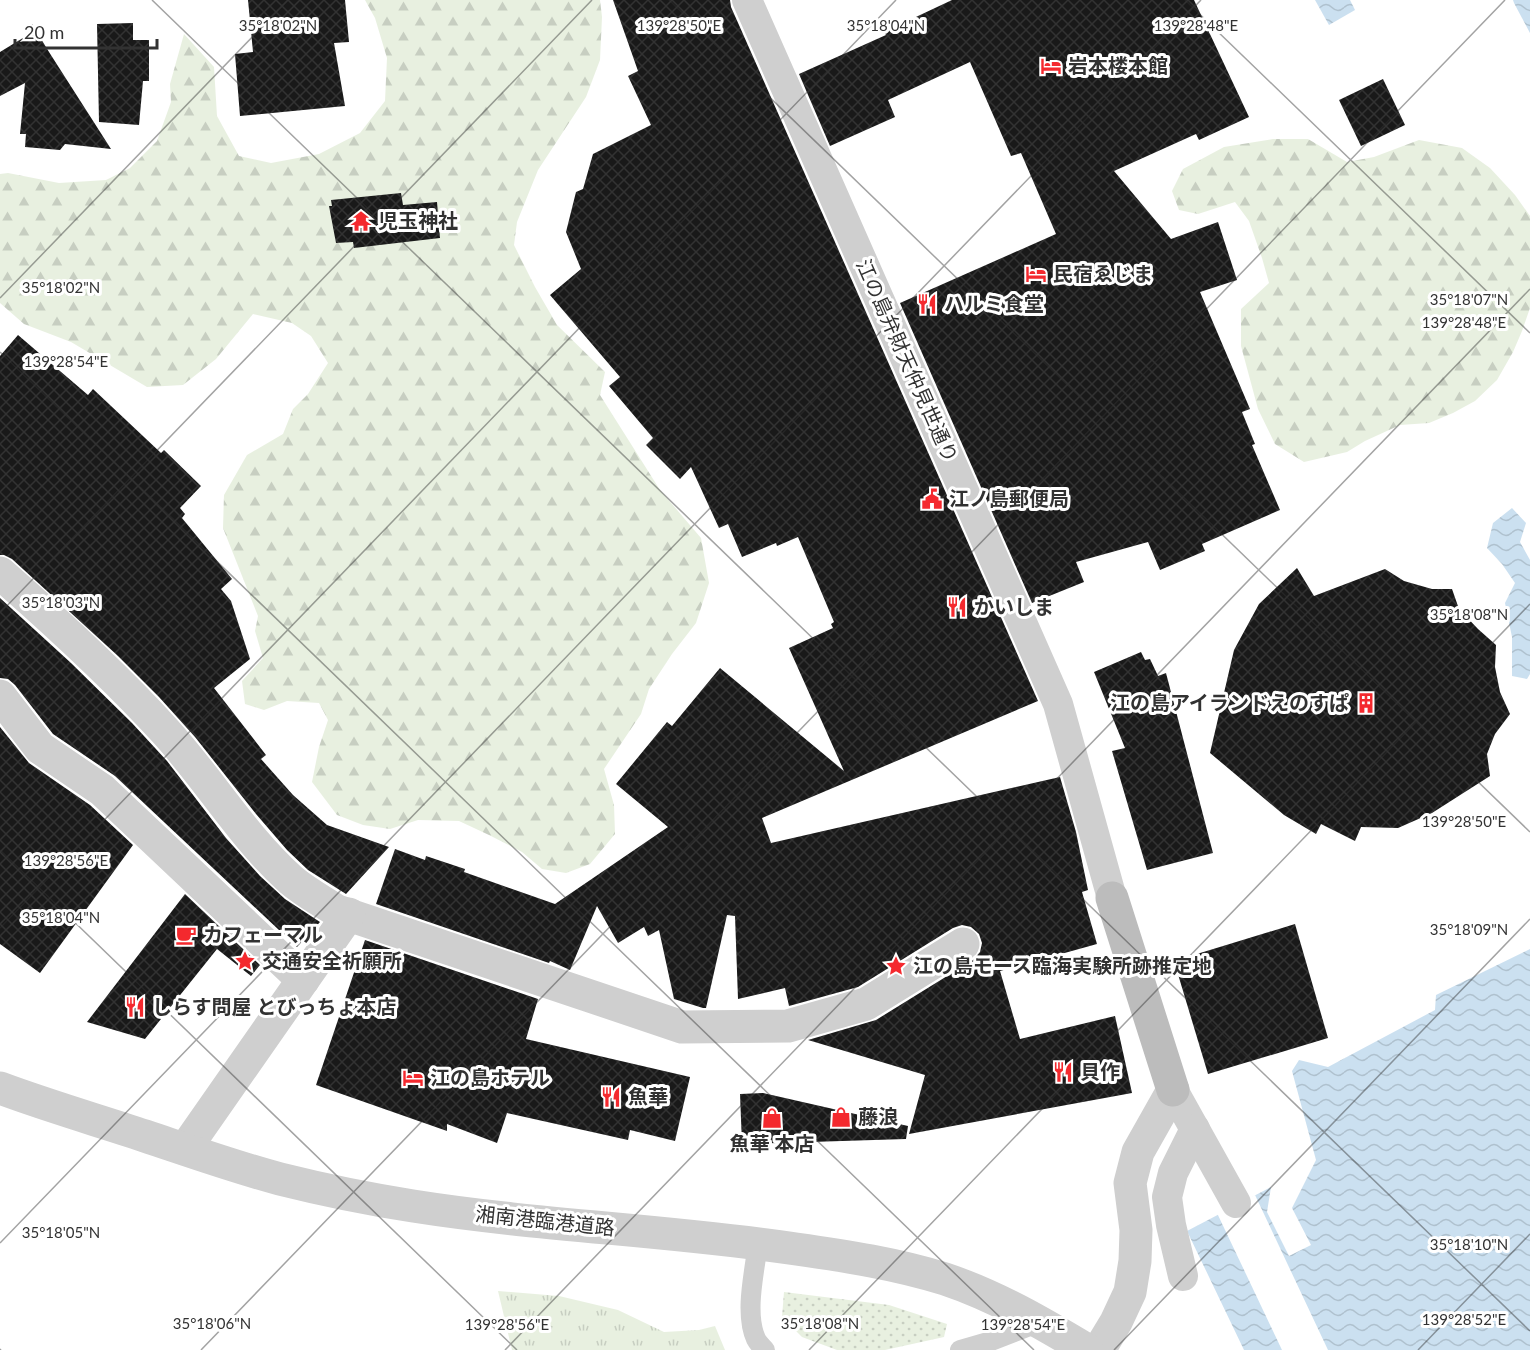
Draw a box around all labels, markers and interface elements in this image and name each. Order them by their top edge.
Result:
scale bar [15,12,158,50]
text: 35°18'02"N [239,16,317,34]
text: 139°28'50"E [637,16,721,34]
text: 35°18'04"N [847,16,925,34]
text: 139°28'48"E [1154,16,1238,34]
text: 20 m [24,21,64,43]
place label: 岩本楼本館 [1068,53,1168,77]
hotel icon: 岩本楼本館 [1039,54,1063,78]
place label: 児玉神社 [378,208,458,232]
temple icon: 児玉神社 [349,209,373,233]
street label: 江の島弁財天仲見世通り [852,255,964,466]
place label: 民宿ゑじま [1053,261,1153,285]
hotel icon: 民宿ゑじま [1024,262,1048,286]
text: 35°18'02"N [22,278,100,296]
text: 35°18'07"N [1430,290,1508,308]
place label: ハルミ食堂 [944,291,1044,315]
restaurant icon: ハルミ食堂 [915,292,939,316]
text: 139°28'48"E [1422,313,1506,331]
text: 139°28'54"E [24,352,108,370]
place label: 江ノ島郵便局 [949,486,1069,510]
public building icon: 江ノ島郵便局 [920,487,944,511]
text: 35°18'03"N [22,593,100,611]
place label: かいしま [974,594,1054,618]
restaurant icon: かいしま [945,595,969,619]
text: 35°18'08"N [1430,605,1508,623]
place label: 江の島アイランドえのすぱ [1110,690,1349,714]
building icon: 江の島アイランドえのすぱ [1354,691,1378,715]
text: 139°28'50"E [1422,812,1506,830]
text: 139°28'56"E [24,851,108,869]
text: 35°18'04"N [22,908,100,926]
text: 35°18'09"N [1430,920,1508,938]
place label: カフェーマル [203,922,323,946]
cafe icon: カフェーマル [174,923,198,947]
place label: 交通安全祈願所 [262,948,402,972]
place icon: 交通安全祈願所 [233,949,257,973]
place label: 江の島モース臨海実験所跡推定地 [913,953,1212,977]
place icon: 江の島モース臨海実験所跡推定地 [884,954,908,978]
place label: しらす問屋 とびっちょ本店 [152,994,396,1018]
restaurant icon: しらす問屋 とびっちょ本店 [123,995,147,1019]
place label: 貝作 [1080,1059,1120,1083]
restaurant icon: 貝作 [1051,1060,1075,1084]
place label: 江の島ホテル [430,1065,550,1089]
hotel icon: 江の島ホテル [401,1066,425,1090]
place label: 魚華 [628,1084,668,1108]
restaurant icon: 魚華 [599,1085,623,1109]
place label: 藤浪 [858,1104,898,1128]
shop icon: 藤浪 [829,1105,853,1129]
shop icon: 魚華 本店 [760,1106,784,1130]
place label: 魚華 本店 [730,1131,814,1155]
street label: 湘南港臨港道路 [474,1201,616,1239]
text: 35°18'05"N [22,1223,100,1241]
text: 35°18'10"N [1430,1235,1508,1253]
text: 139°28'52"E [1422,1310,1506,1328]
text: 35°18'06"N [173,1314,251,1332]
text: 35°18'08"N [781,1314,859,1332]
text: 139°28'56"E [465,1315,549,1333]
text: 139°28'54"E [981,1315,1065,1333]

